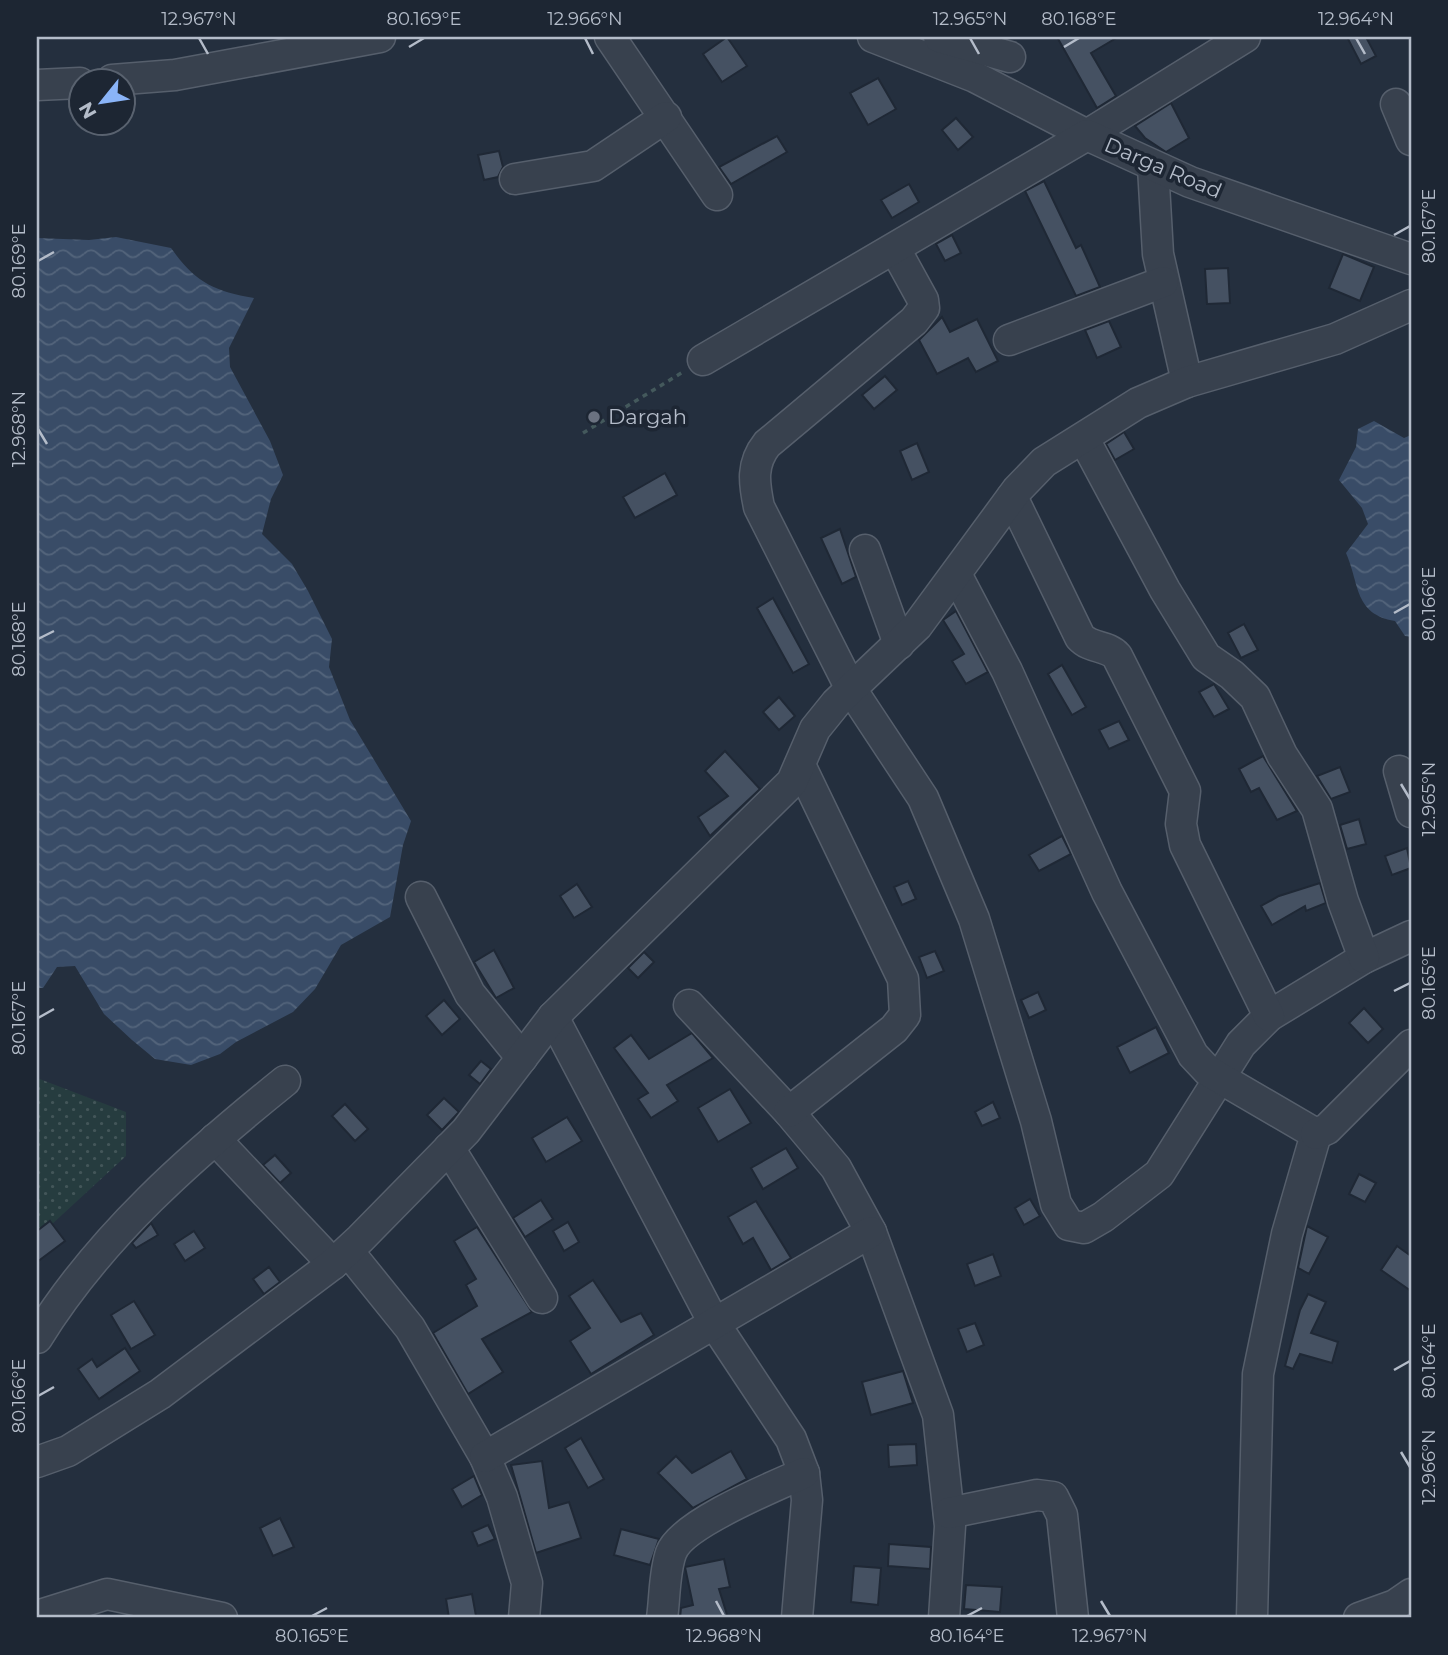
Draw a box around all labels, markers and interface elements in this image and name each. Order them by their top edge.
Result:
text: 12.967°N [161,8,237,30]
text: 80.169°E [387,8,461,30]
text: 12.966°N [547,8,623,30]
text: 12.965°N [933,8,1007,30]
text: 80.168°E [1041,8,1117,30]
text: 12.964°N [1318,8,1394,30]
north arrow [66,66,136,136]
text: N [74,98,102,123]
street label: Darga Road [1101,132,1226,203]
text: 80.167°E [1418,189,1440,263]
text: 80.169°E [8,224,30,298]
text: 12.968°N [8,391,30,467]
place label: Dargah [608,404,687,429]
marker: Dargah [586,409,602,425]
text: 80.166°E [1418,567,1440,641]
text: 80.168°E [8,601,30,677]
text: 12.965°N [1418,762,1440,836]
text: 80.165°E [1418,946,1440,1020]
text: 80.167°E [8,981,30,1055]
text: 80.164°E [1418,1323,1440,1399]
text: 80.166°E [8,1359,30,1433]
text: 12.966°N [1418,1429,1440,1505]
text: 80.165°E [275,1625,349,1647]
text: 12.968°N [686,1625,762,1647]
text: 80.164°E [929,1625,1005,1647]
text: 12.967°N [1072,1625,1148,1647]

